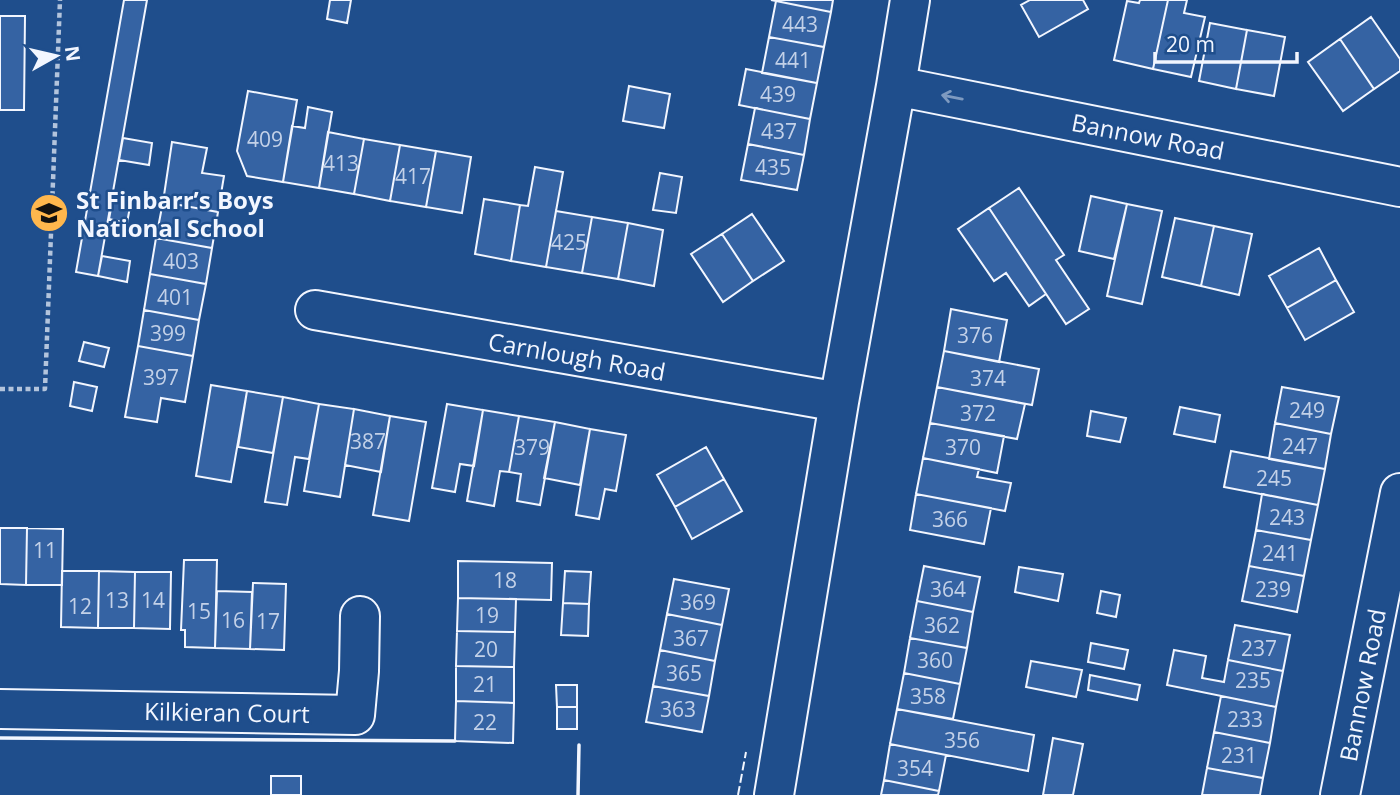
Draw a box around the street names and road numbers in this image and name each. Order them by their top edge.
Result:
street label: Bannow Road [1069,105,1227,167]
street label: Carnlough Road [486,324,668,388]
street label: Bannow Road [1331,606,1393,764]
street label: Kilkieran Court [144,694,310,730]

